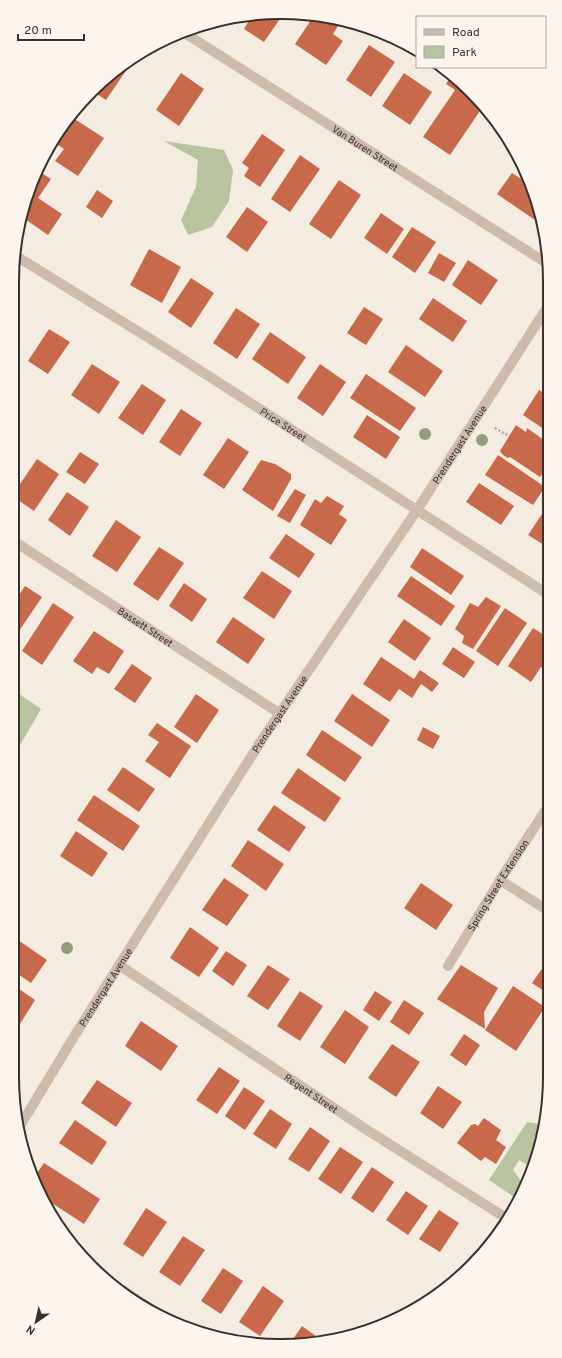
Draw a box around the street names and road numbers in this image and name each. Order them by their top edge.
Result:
street label: Van Buren Street [329,123,400,175]
street label: Prendergast Avenue [430,403,490,487]
street label: Price Street [257,406,309,445]
street label: Bassett Street [114,605,175,651]
street label: Prendergast Avenue [250,673,311,756]
street label: Spring Street Extension [465,837,533,934]
street label: Prendergast Avenue [77,946,136,1030]
street label: Regent Street [281,1072,340,1117]

